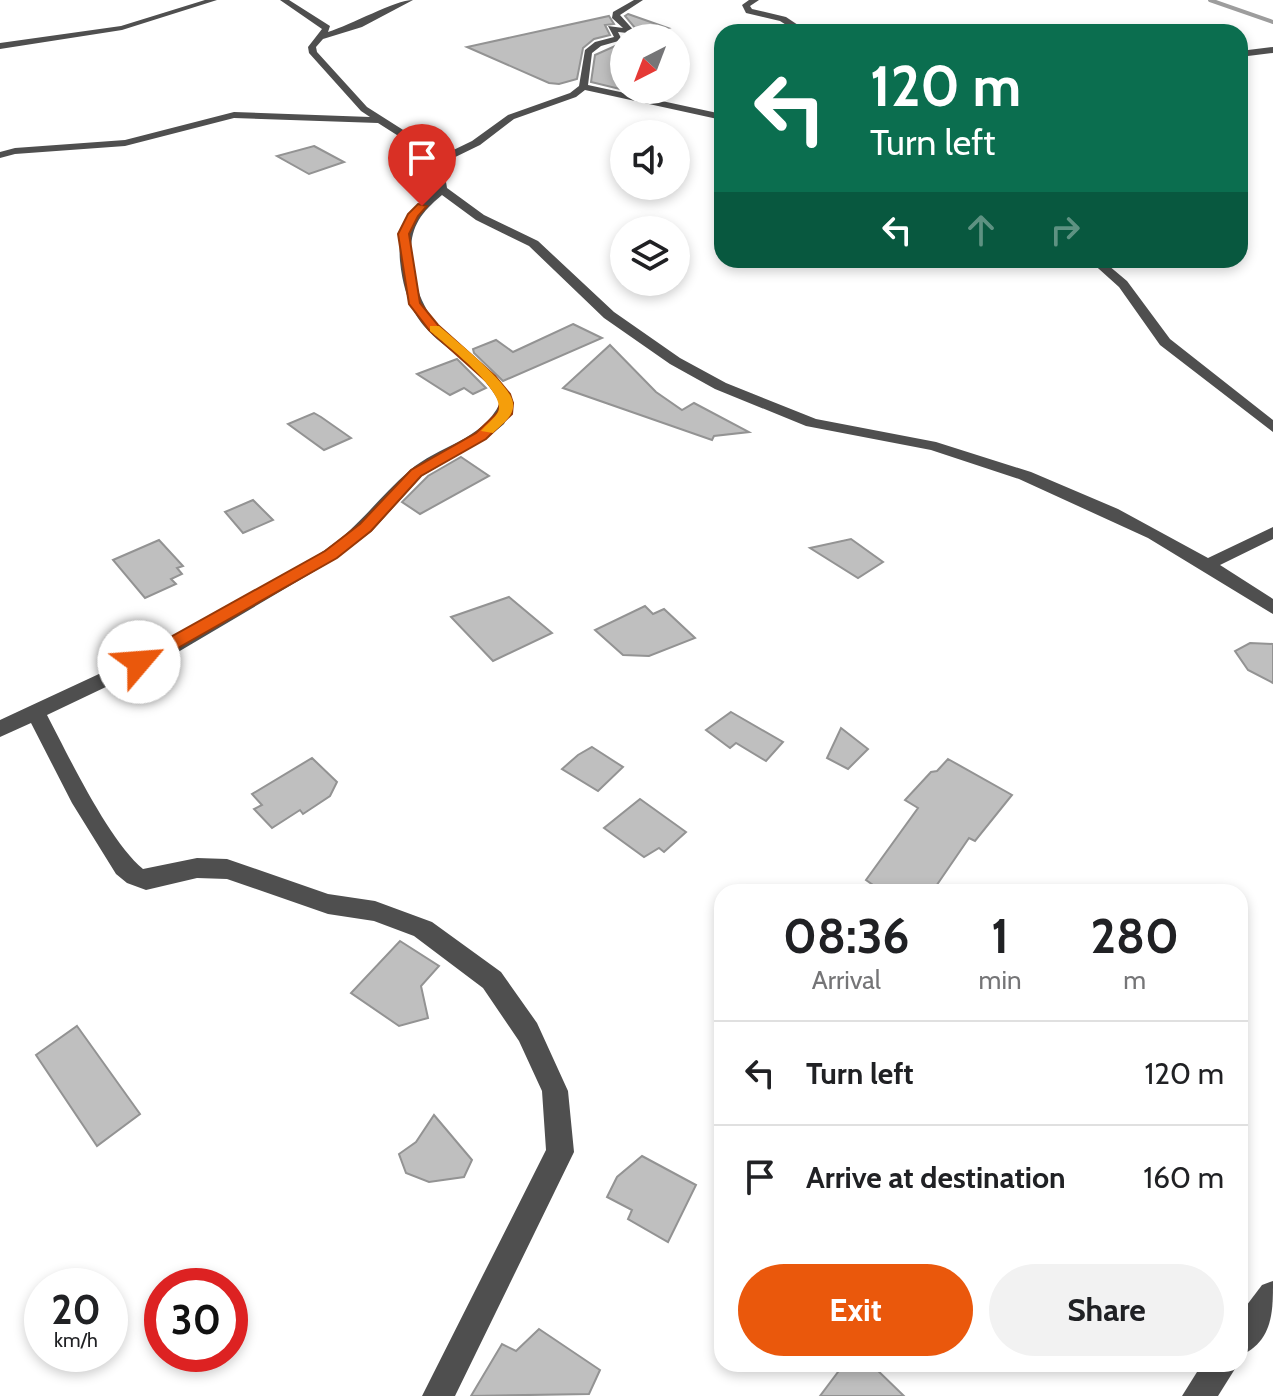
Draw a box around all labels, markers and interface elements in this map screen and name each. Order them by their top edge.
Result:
north arrow [610,24,690,104]
map controls [610,24,690,296]
text: 120 m [870,52,1021,120]
icon: left [738,56,842,160]
button: sound [610,120,690,200]
text: Turn left [870,120,995,164]
pin [388,124,456,206]
icon: arrive [400,136,444,180]
icon: left [875,208,919,252]
icon: ahead [959,208,1003,252]
icon: right [1043,208,1087,252]
button: layers [610,216,690,296]
position arrow [97,620,181,704]
text: 08:36 [783,907,910,965]
text: 1 [991,907,1009,965]
text: 280 [1091,907,1179,965]
text: Arrival [812,964,881,996]
text: min [979,964,1021,996]
text: m [1123,964,1146,996]
icon: left [738,1051,782,1095]
text: Turn left [806,1055,914,1092]
text: 120 m [1144,1055,1224,1092]
icon: arrive [738,1155,782,1199]
text: Arrive at destination [806,1159,1066,1196]
text: 160 m [1143,1159,1224,1196]
button: Exit [738,1264,973,1356]
button: Share [989,1264,1224,1356]
speed limit sign: 30 [144,1268,248,1372]
text: 20 [51,1285,101,1334]
text: km/h [54,1328,98,1352]

